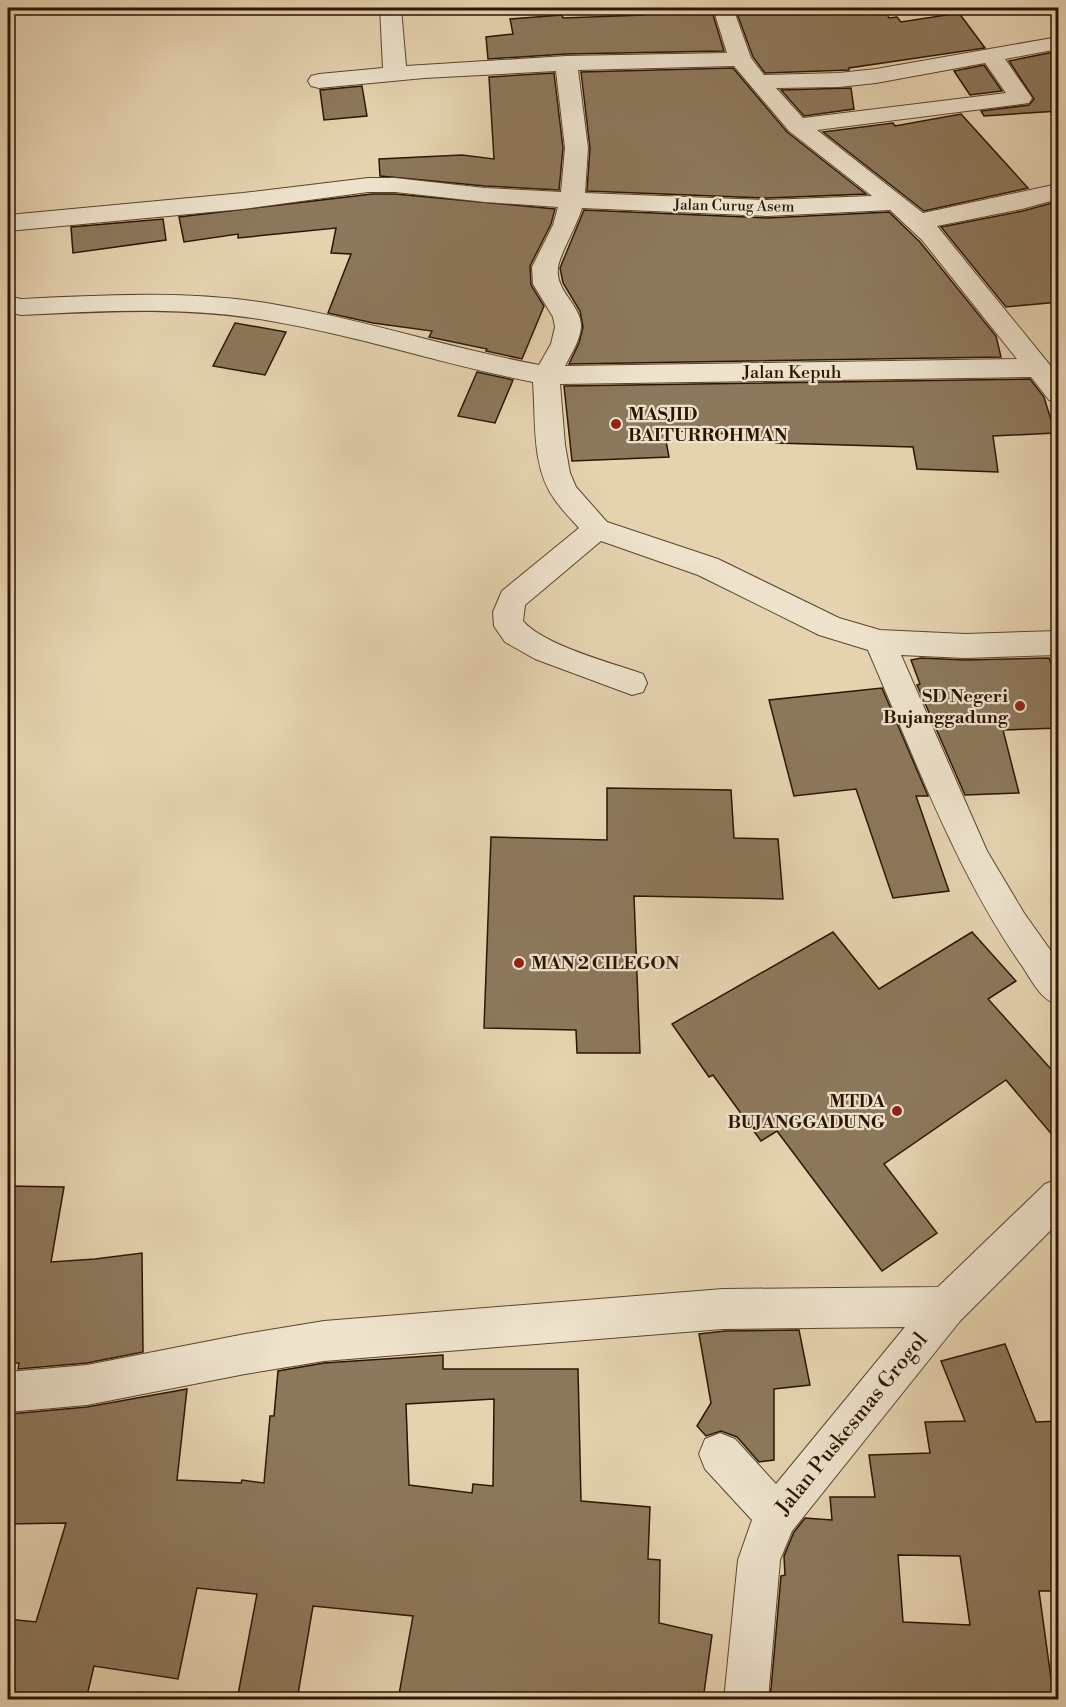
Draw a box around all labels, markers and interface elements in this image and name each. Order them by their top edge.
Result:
street label: Jalan Curug Asem [672,195,795,217]
street label: Jalan Kepuh [741,361,842,384]
place label: MASJID BAITURROHMAN [628,403,788,447]
marker: MASJID BAITURROHMAN [609,417,623,431]
place label: SD Negeri Bujanggadung [883,685,1009,729]
marker: SD Negeri Bujanggadung [1013,699,1027,713]
place label: MAN 2 CILEGON [531,952,680,975]
marker: MAN 2 CILEGON [512,956,526,970]
place label: MTDA BUJANGGADUNG [728,1090,886,1134]
marker: MTDA BUJANGGADUNG [890,1104,904,1118]
street label: Jalan Puskesmas Grogol [770,1328,934,1521]

